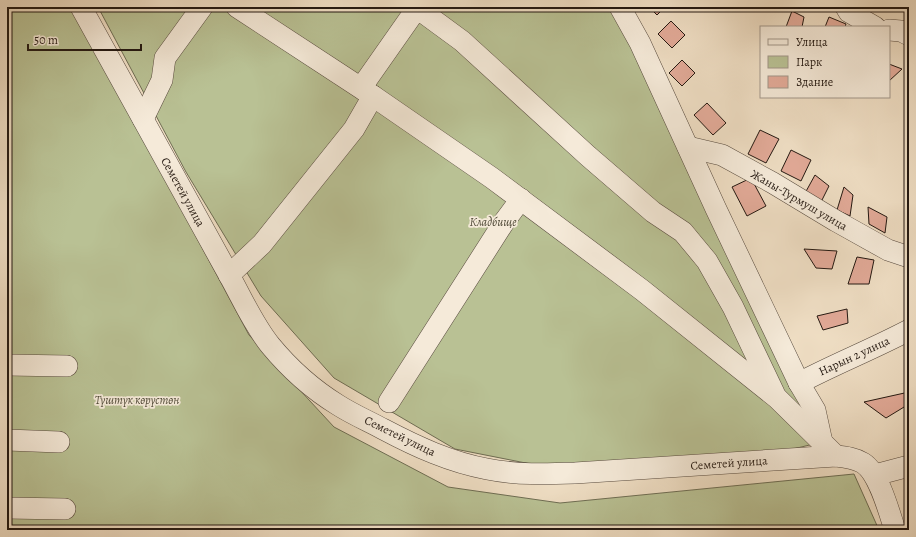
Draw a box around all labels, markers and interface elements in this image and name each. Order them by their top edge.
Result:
scale bar [28,26,141,52]
legend [760,26,890,98]
text: 50 m [34,32,58,48]
text: Улица [796,34,828,50]
text: Парк [796,54,822,70]
text: Здание [796,74,833,90]
street label: Семетей улица [157,154,209,230]
street label: Жаны-Турмуш улица [748,166,851,234]
park label: Кладбище [469,214,517,230]
street label: Нарын 2 улица [816,332,893,379]
park label: Түштүк көрүстөн [95,392,179,408]
street label: Семетей улица [362,412,439,460]
street label: Семетей улица [690,452,768,474]

